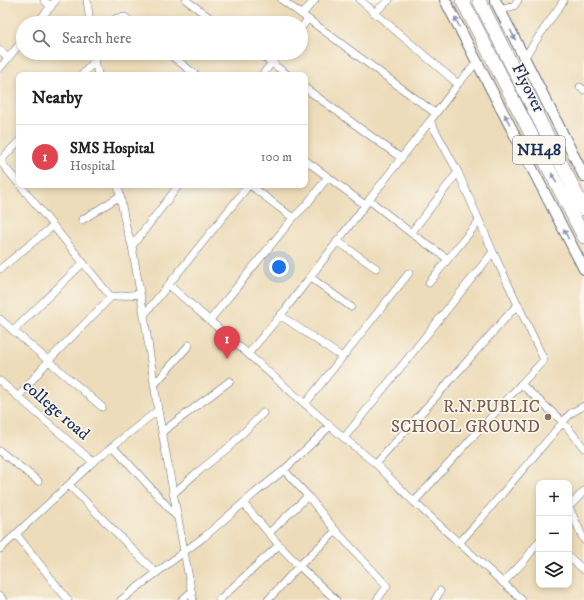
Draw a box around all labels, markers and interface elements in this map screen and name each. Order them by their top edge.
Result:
search box [16,16,308,60]
one-way arrow [454,16,460,28]
icon: search [30,27,52,49]
text: Search here [62,29,131,48]
one-way arrow [509,29,516,40]
street label: Flyover [506,60,550,117]
text: Nearby [32,87,82,109]
one-way arrow [504,113,510,124]
road number: NH48 [513,136,565,164]
text: SMS Hospital [70,139,154,158]
text: 1 [43,149,47,165]
text: 100 m [261,149,292,165]
text: Hospital [70,158,115,174]
one-way arrow [550,172,557,183]
one-way arrow [563,228,569,240]
your location [269,257,289,277]
pin: 1 [214,326,240,359]
street label: college road [18,375,95,446]
place label: R.N.PUBLIC SCHOOL GROUND [391,396,540,438]
marker: R.N.PUBLIC SCHOOL GROUND [543,412,553,422]
map controls [536,480,572,588]
button: + [536,480,572,516]
button: − [536,516,572,552]
button: layers [536,552,572,588]

